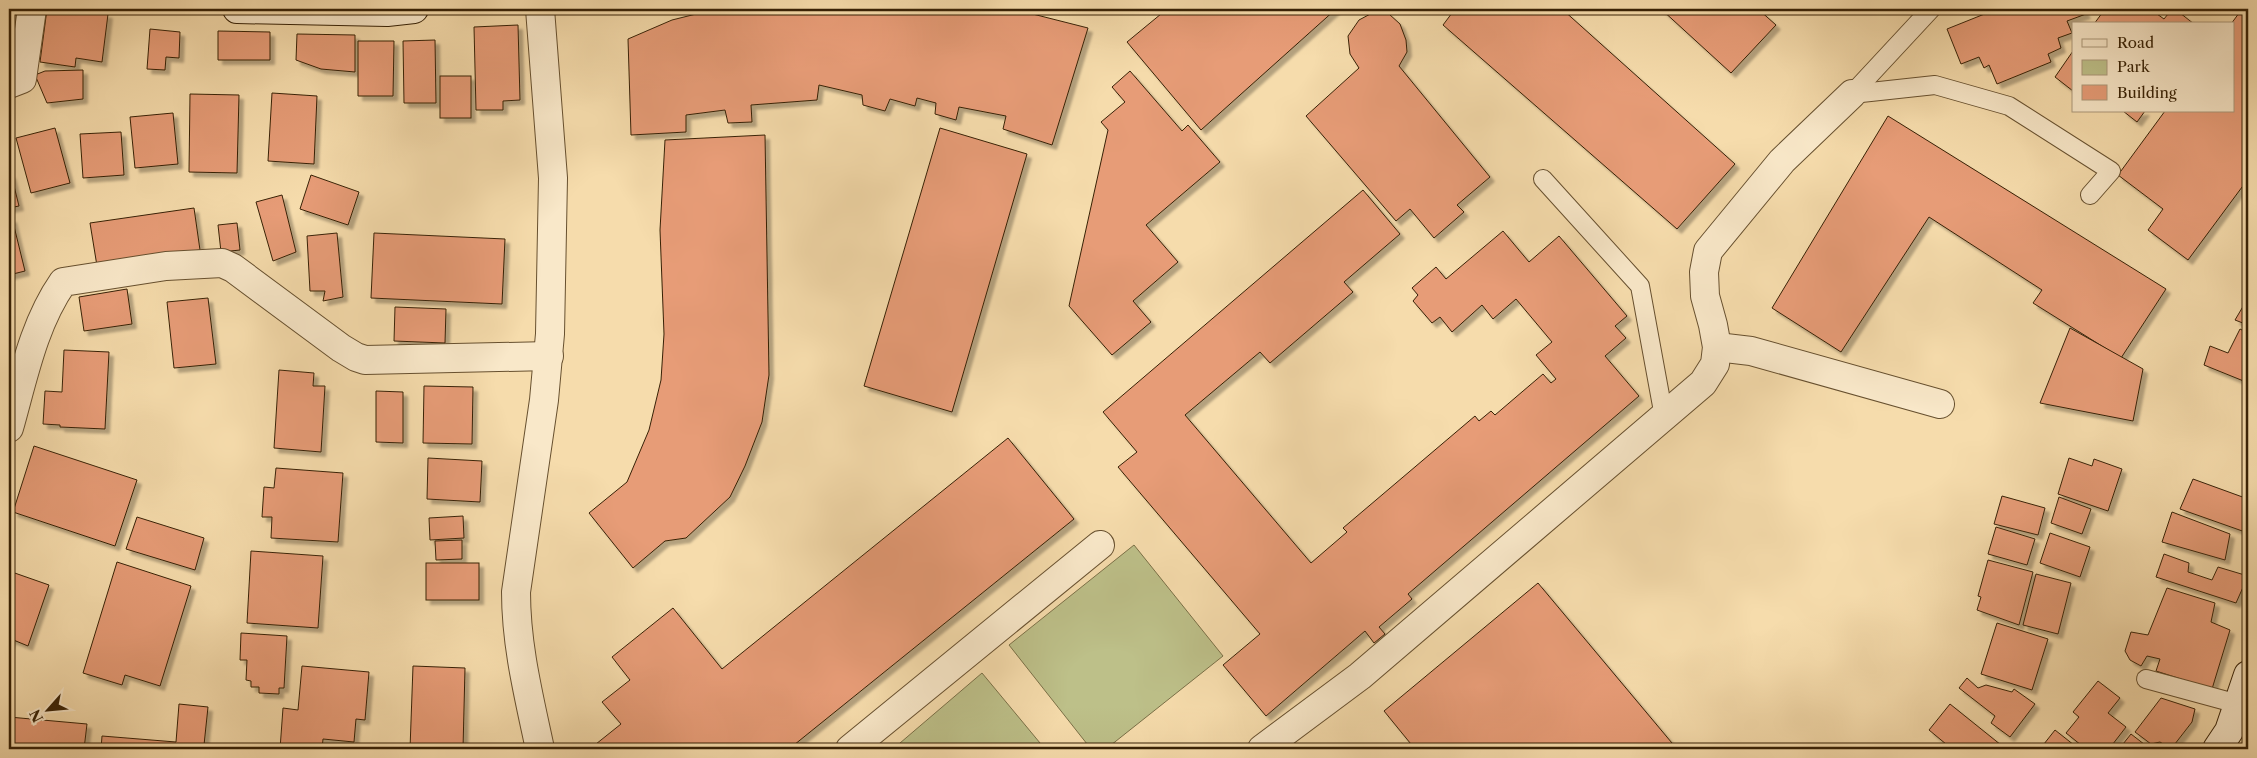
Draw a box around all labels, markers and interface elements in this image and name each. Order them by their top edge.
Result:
legend [2072,22,2234,112]
text: Road [2117,33,2154,52]
text: Park [2117,57,2151,76]
text: Building [2117,83,2177,102]
north arrow [22,686,72,736]
text: N [26,706,47,725]

